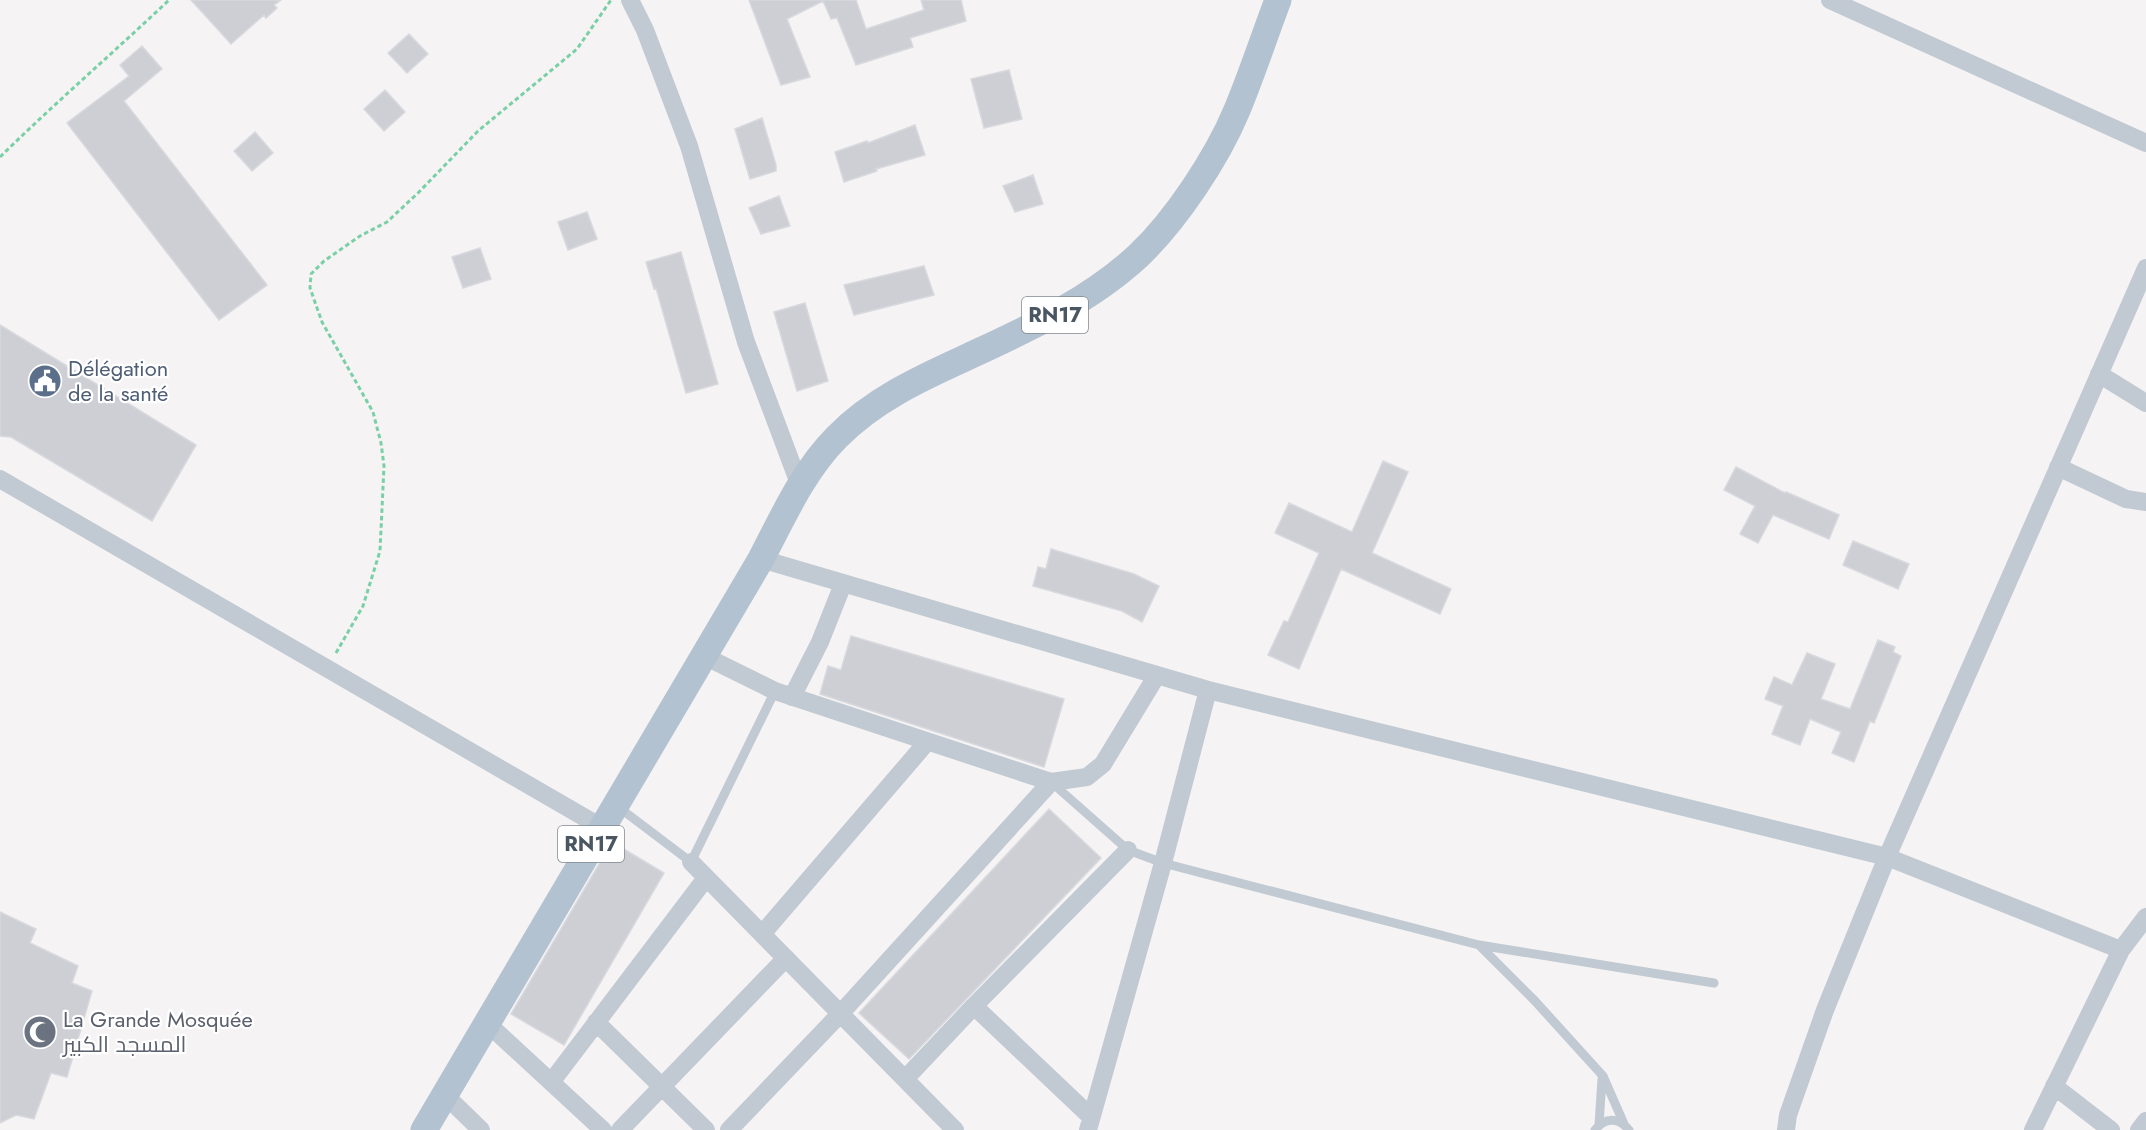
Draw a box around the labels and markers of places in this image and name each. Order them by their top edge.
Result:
place label: Délégation de la santé [68,352,168,409]
public building icon: Délégation de la santé [27,363,63,399]
place label: La Grande Mosquée المسجد الكبير [61,1003,253,1060]
mosque icon: La Grande Mosquée المسجد الكبير [22,1014,58,1050]

